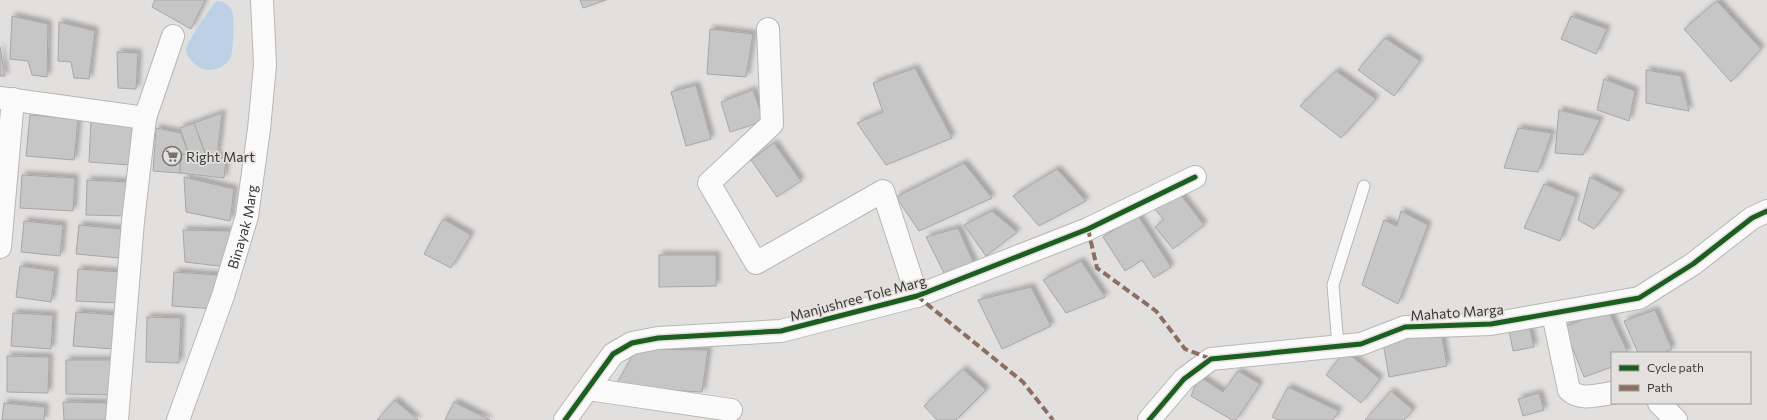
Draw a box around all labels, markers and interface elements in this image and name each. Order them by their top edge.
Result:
supermarket icon: Right Mart [161,145,183,167]
place label: Right Mart [186,148,255,165]
street label: Binayak Marg [223,183,260,271]
street label: Manjushree Tole Marg [788,271,929,324]
street label: Mahato Marga [1410,300,1504,324]
legend [1611,352,1751,404]
text: Cycle path [1647,360,1704,374]
text: Path [1647,380,1673,394]

